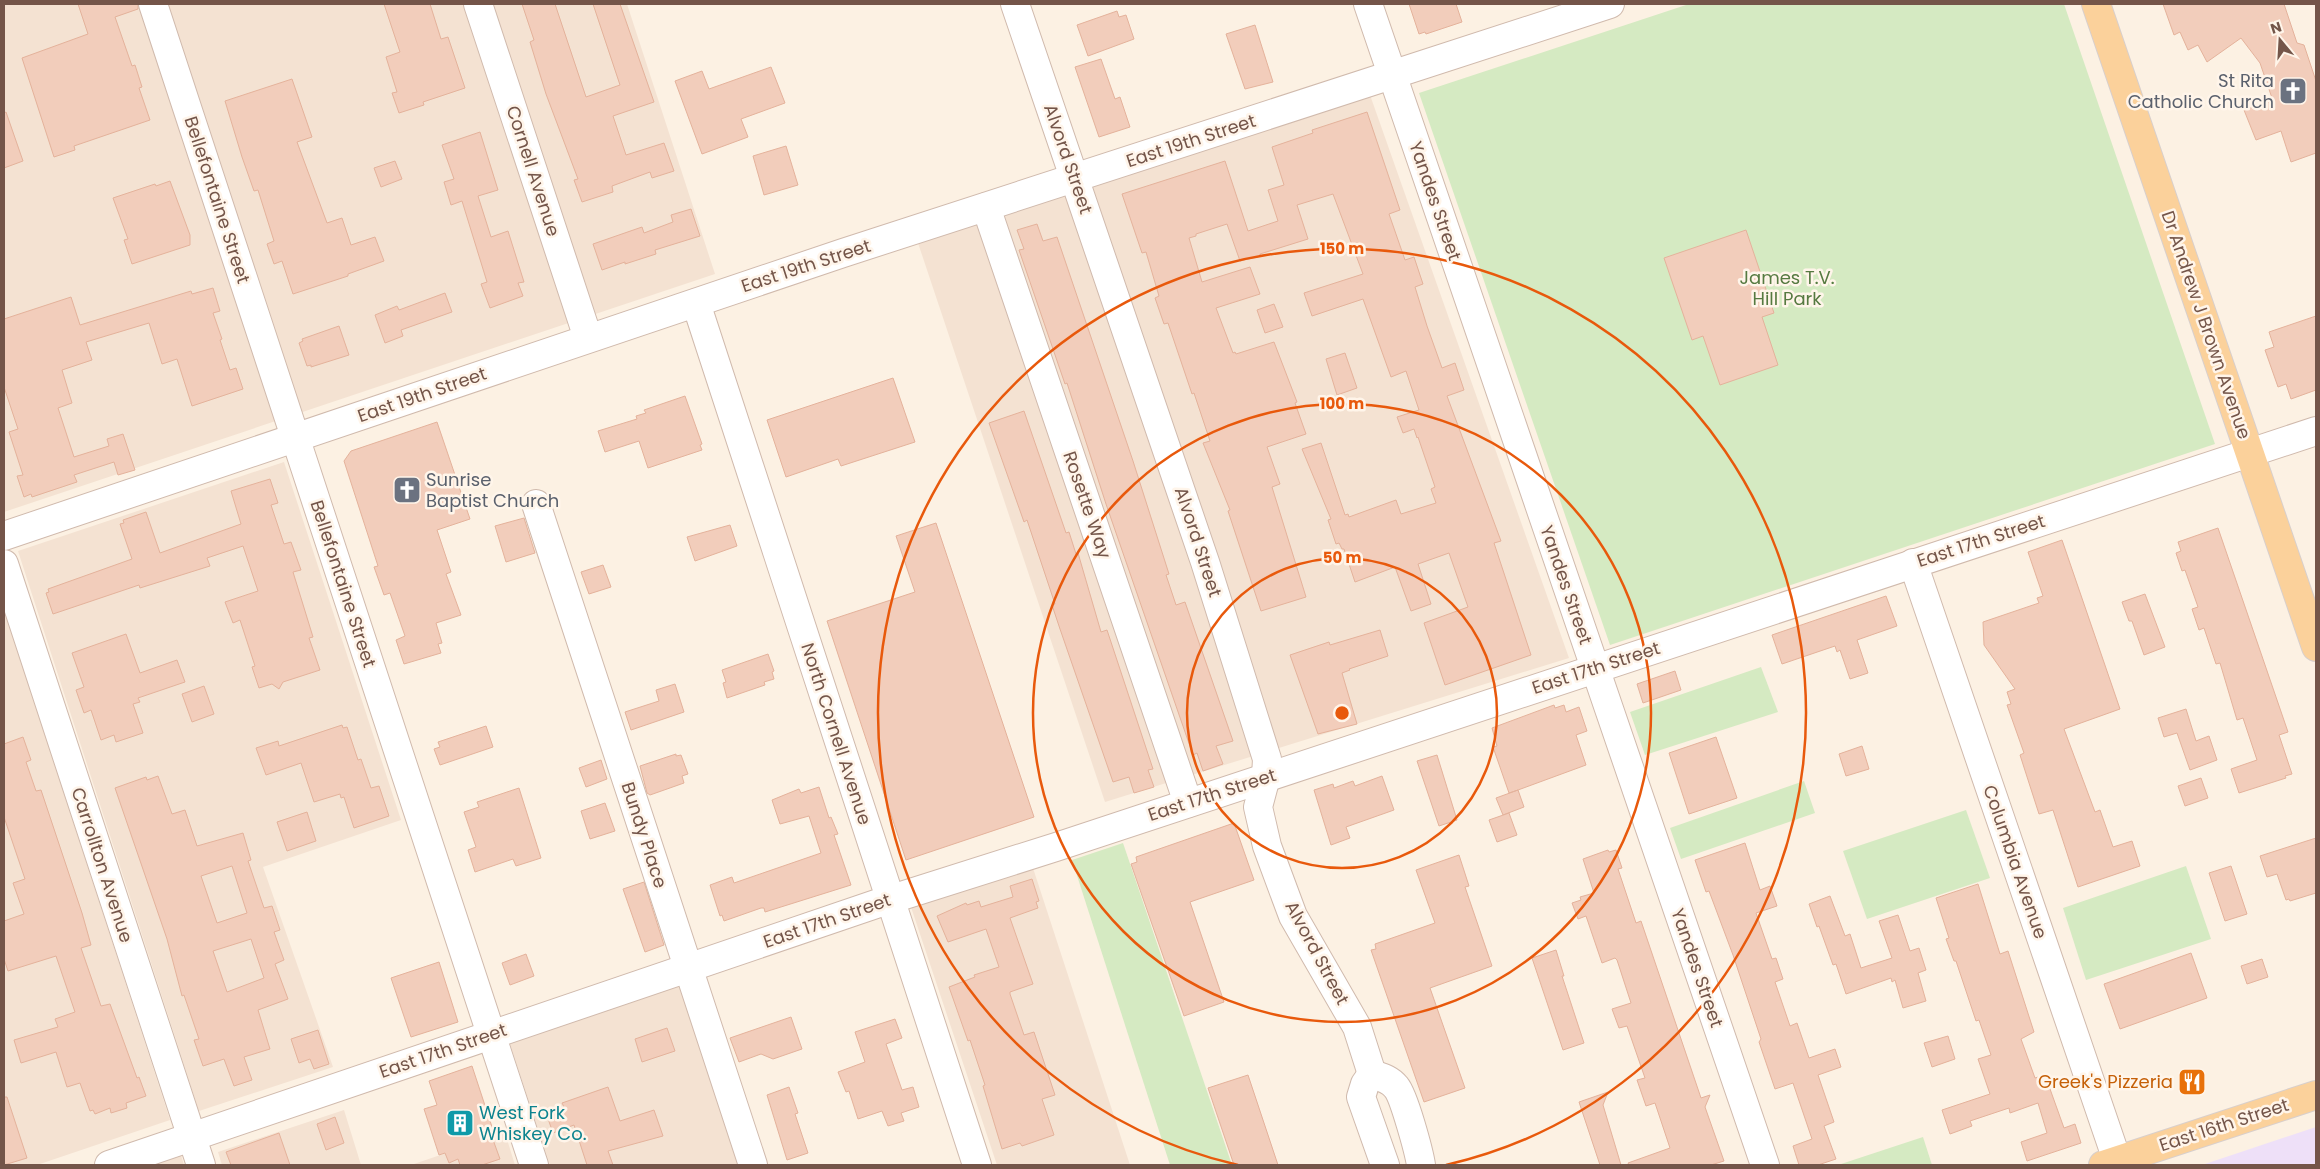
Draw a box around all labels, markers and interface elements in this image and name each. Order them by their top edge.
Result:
north arrow [2255,15,2305,65]
text: N [2268,16,2284,39]
place label: St Rita Catholic Church [2128,68,2274,114]
church icon: St Rita Catholic Church [2278,76,2308,106]
street label: Alvord Street [1038,101,1099,217]
street label: Cornell Avenue [501,102,566,239]
street label: East 19th Street [1123,108,1259,173]
street label: Bellefontaine Street [179,113,256,287]
street label: Yandes Street [1403,138,1468,264]
street label: Dr Andrew J Brown Avenue [2156,207,2257,442]
street label: East 19th Street [738,233,874,298]
text: 150 m [1320,238,1364,259]
park label: James T.V. Hill Park [1739,265,1835,311]
street label: East 19th Street [354,361,490,428]
text: 100 m [1320,393,1364,414]
street label: Rosette Way [1057,448,1118,562]
place label: Sunrise Baptist Church [426,467,559,513]
church icon: Sunrise Baptist Church [392,475,422,505]
street label: Alvord Street [1169,483,1228,600]
street label: Bellefontaine Street [305,497,382,671]
street label: East 17th Street [1914,508,2048,573]
street label: Yandes Street [1534,522,1599,648]
text: 50 m [1323,547,1361,568]
street label: East 17th Street [1529,635,1663,700]
street label: North Cornell Avenue [795,640,878,828]
centre of rings [1333,704,1351,722]
street label: East 17th Street [1145,762,1279,827]
street label: Bundy Place [616,779,673,891]
street label: Columbia Avenue [1977,782,2054,942]
street label: Carrollton Avenue [66,784,139,946]
street label: East 17th Street [760,887,894,954]
street label: Alvord Street [1280,896,1355,1009]
street label: Yandes Street [1665,905,1730,1031]
street label: East 17th Street [376,1017,510,1084]
restaurant icon: Greek's Pizzeria [2177,1067,2207,1097]
place label: Greek's Pizzeria [2038,1069,2173,1094]
street label: East 16th Street [2156,1092,2292,1157]
place label: West Fork Whiskey Co. [479,1100,586,1146]
building icon: West Fork Whiskey Co. [445,1108,475,1138]

